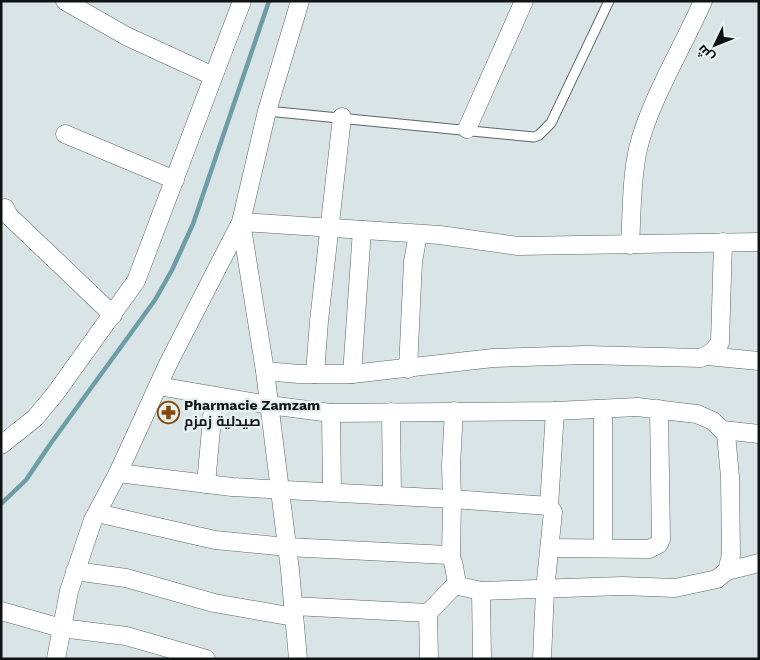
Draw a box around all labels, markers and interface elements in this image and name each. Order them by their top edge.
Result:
north arrow [690,20,740,70]
text: ش [693,41,718,66]
place label: Pharmacie Zamzam صيدلية زمزم [184,397,320,431]
pharmacy icon: Pharmacie Zamzam صيدلية زمزم [156,401,180,425]

